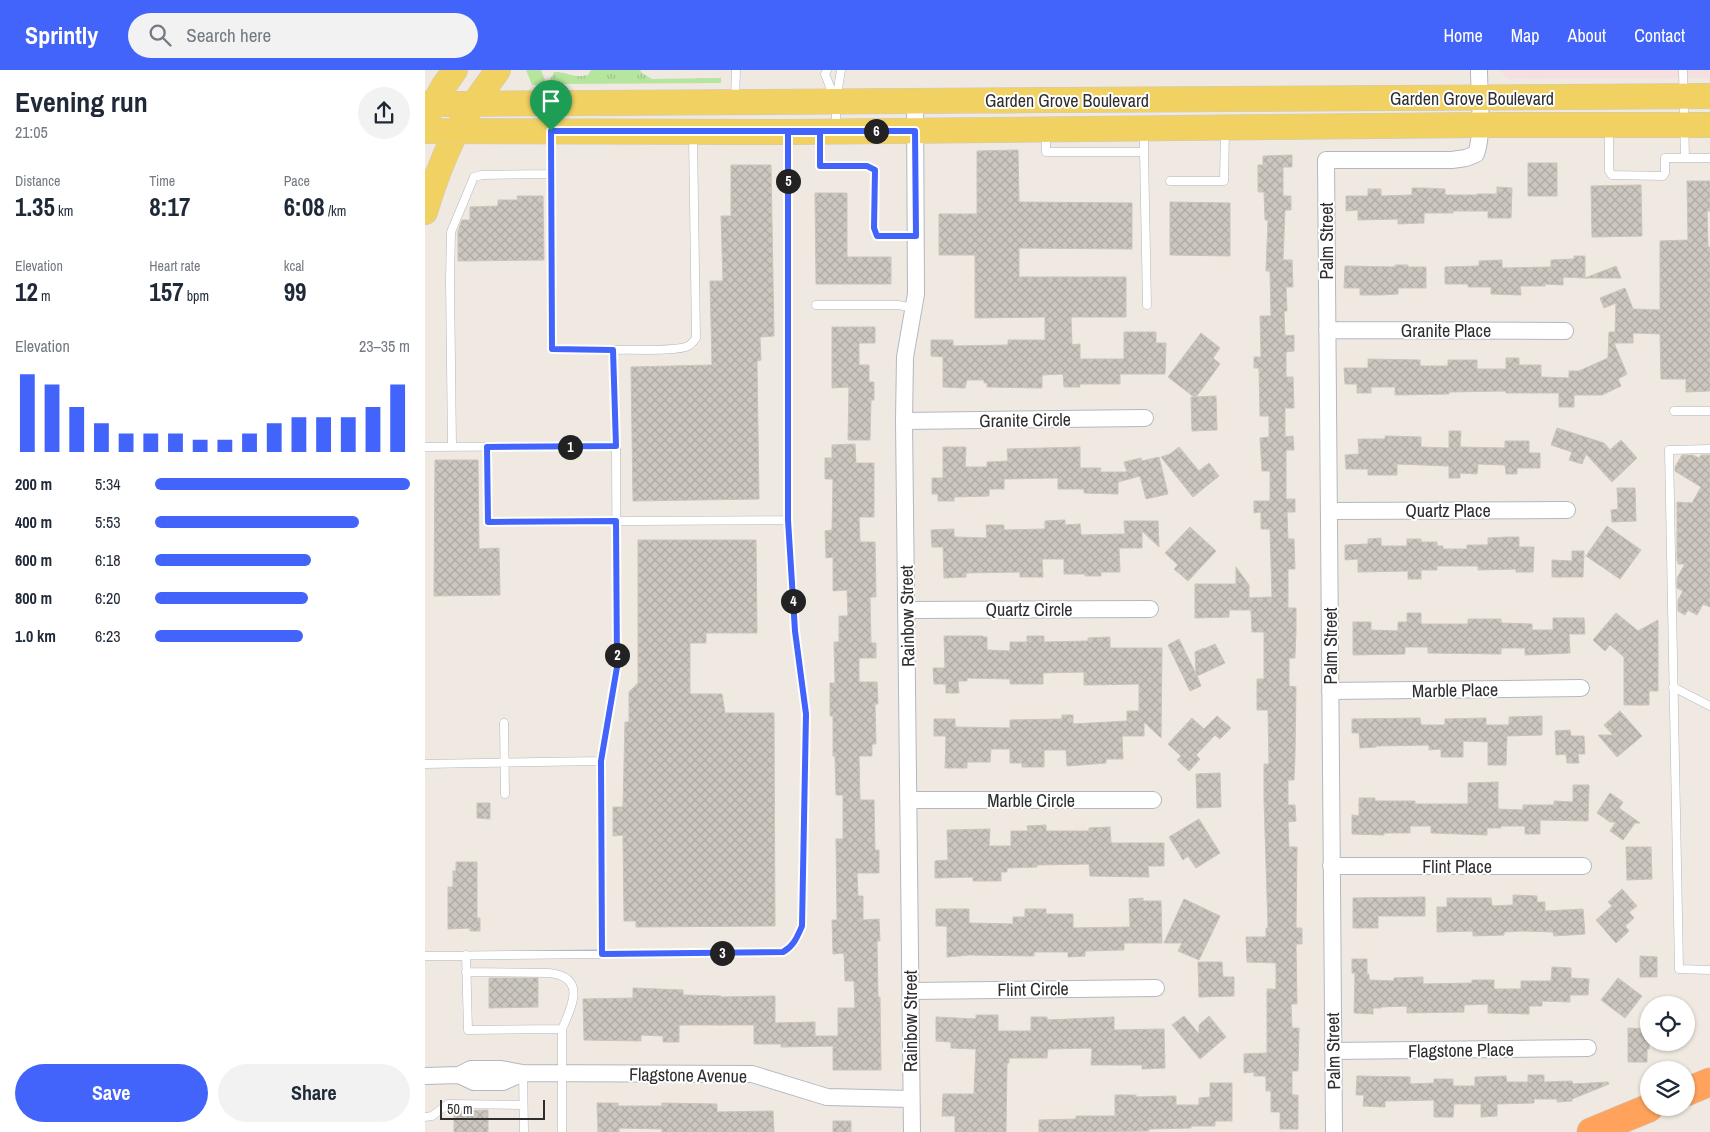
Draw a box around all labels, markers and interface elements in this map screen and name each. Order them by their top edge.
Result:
search box [128,13,478,58]
text: Sprintly [25,19,98,51]
icon: search [146,21,174,49]
text: Search here [186,22,271,48]
text: Home [1443,23,1483,48]
text: Map [1511,23,1540,48]
text: About [1568,23,1606,48]
text: Contact [1634,23,1685,48]
pin [530,80,572,131]
text: Evening run [15,83,148,121]
street label: Garden Grove Boulevard [1390,86,1554,111]
button: share [358,87,410,139]
icon: arrive [537,87,565,115]
street label: Garden Grove Boulevard [985,88,1149,113]
pin: 6 [863,118,889,144]
text: 21:05 [15,121,48,143]
text: 6 [873,122,880,140]
pin: 5 [775,168,801,194]
text: Distance [15,172,60,190]
text: Time [149,172,175,190]
text: Pace [284,172,310,190]
text: 5 [785,172,792,190]
text: 1.35 [15,190,55,224]
text: 8:17 [149,190,190,224]
text: 6:08 [284,190,325,224]
text: km [55,202,73,220]
text: /km [325,202,346,220]
street label: Palm Street [1314,202,1339,280]
text: Elevation [15,257,63,275]
text: Heart rate [149,257,200,275]
text: kcal [284,257,304,275]
text: 12 [15,275,38,309]
text: 157 [149,275,184,309]
text: 99 [284,275,306,309]
text: m [38,287,51,305]
text: bpm [184,287,209,305]
street label: Granite Place [1401,318,1491,343]
text: Elevation [15,335,70,357]
text: 23–35 m [359,335,410,357]
street label: Granite Circle [979,407,1071,433]
pin: 1 [557,434,583,460]
text: 1 [567,438,574,456]
text: 200 m [15,473,52,495]
text: 5:34 [95,473,121,495]
street label: Quartz Place [1405,498,1491,523]
text: 400 m [15,511,52,533]
text: 5:53 [95,511,121,533]
text: 600 m [15,549,52,571]
text: 6:18 [95,549,121,571]
street label: Rainbow Street [894,565,920,667]
text: 800 m [15,587,52,609]
text: 6:20 [95,587,121,609]
pin: 4 [781,588,805,614]
text: 4 [790,592,797,610]
street label: Quartz Circle [986,597,1072,622]
street label: Palm Street [1318,607,1343,685]
text: 1.0 km [15,625,56,647]
text: 6:23 [95,625,121,647]
pin: 2 [605,642,629,668]
text: 2 [614,646,621,664]
street label: Marble Place [1412,677,1498,703]
street label: Marble Circle [987,788,1075,813]
street label: Flint Place [1422,854,1492,879]
pin: 3 [709,940,735,966]
text: 3 [719,944,726,962]
street label: Rainbow Street [898,970,923,1072]
street label: Flint Circle [997,976,1069,1002]
map controls [1640,996,1695,1116]
button: locate [1640,996,1695,1051]
street label: Palm Street [1320,1012,1346,1090]
street label: Flagstone Place [1408,1037,1514,1063]
street label: Flagstone Avenue [629,1061,747,1089]
button: layers [1640,1061,1695,1116]
button: Save [15,1064,208,1122]
button: Share [218,1064,410,1122]
scale bar [440,1097,545,1120]
text: 50 m [447,1100,473,1118]

